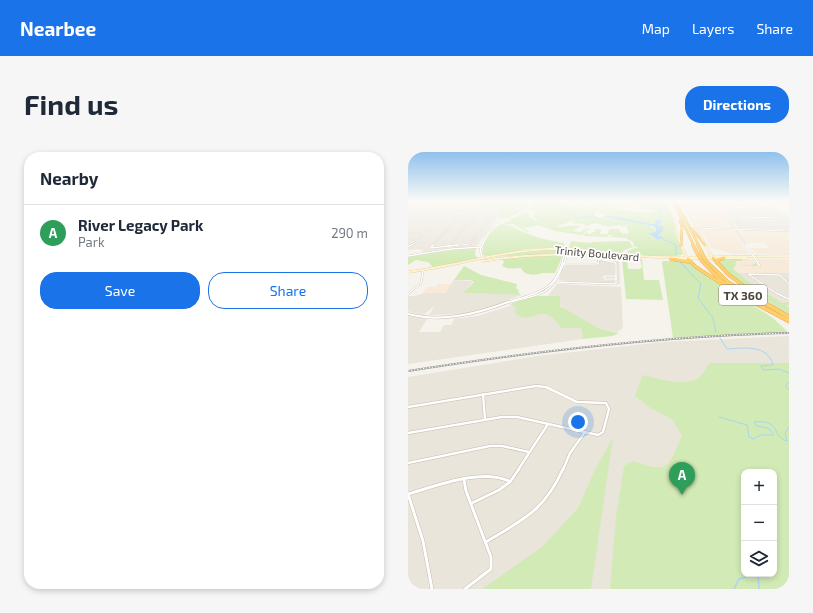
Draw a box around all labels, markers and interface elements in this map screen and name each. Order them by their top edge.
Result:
text: Nearbee [20,17,96,40]
text: Map [642,20,670,37]
text: Layers [692,20,734,37]
text: Share [756,20,793,37]
button: Directions [685,86,789,123]
text: Find us [24,87,118,121]
text: Nearby [40,168,98,188]
text: River Legacy Park [78,216,203,234]
text: A [49,225,57,241]
text: 290 m [331,225,368,241]
text: Park [78,234,105,250]
street label: Trinity Boulevard [554,243,640,263]
button: Save [40,272,200,309]
button: Share [208,272,368,309]
road number: TX 360 [719,285,767,305]
your location [568,412,588,432]
pin: A [669,462,695,495]
map controls [741,469,777,577]
button: + [741,469,777,505]
button: − [741,505,777,541]
button: layers [741,541,777,577]

